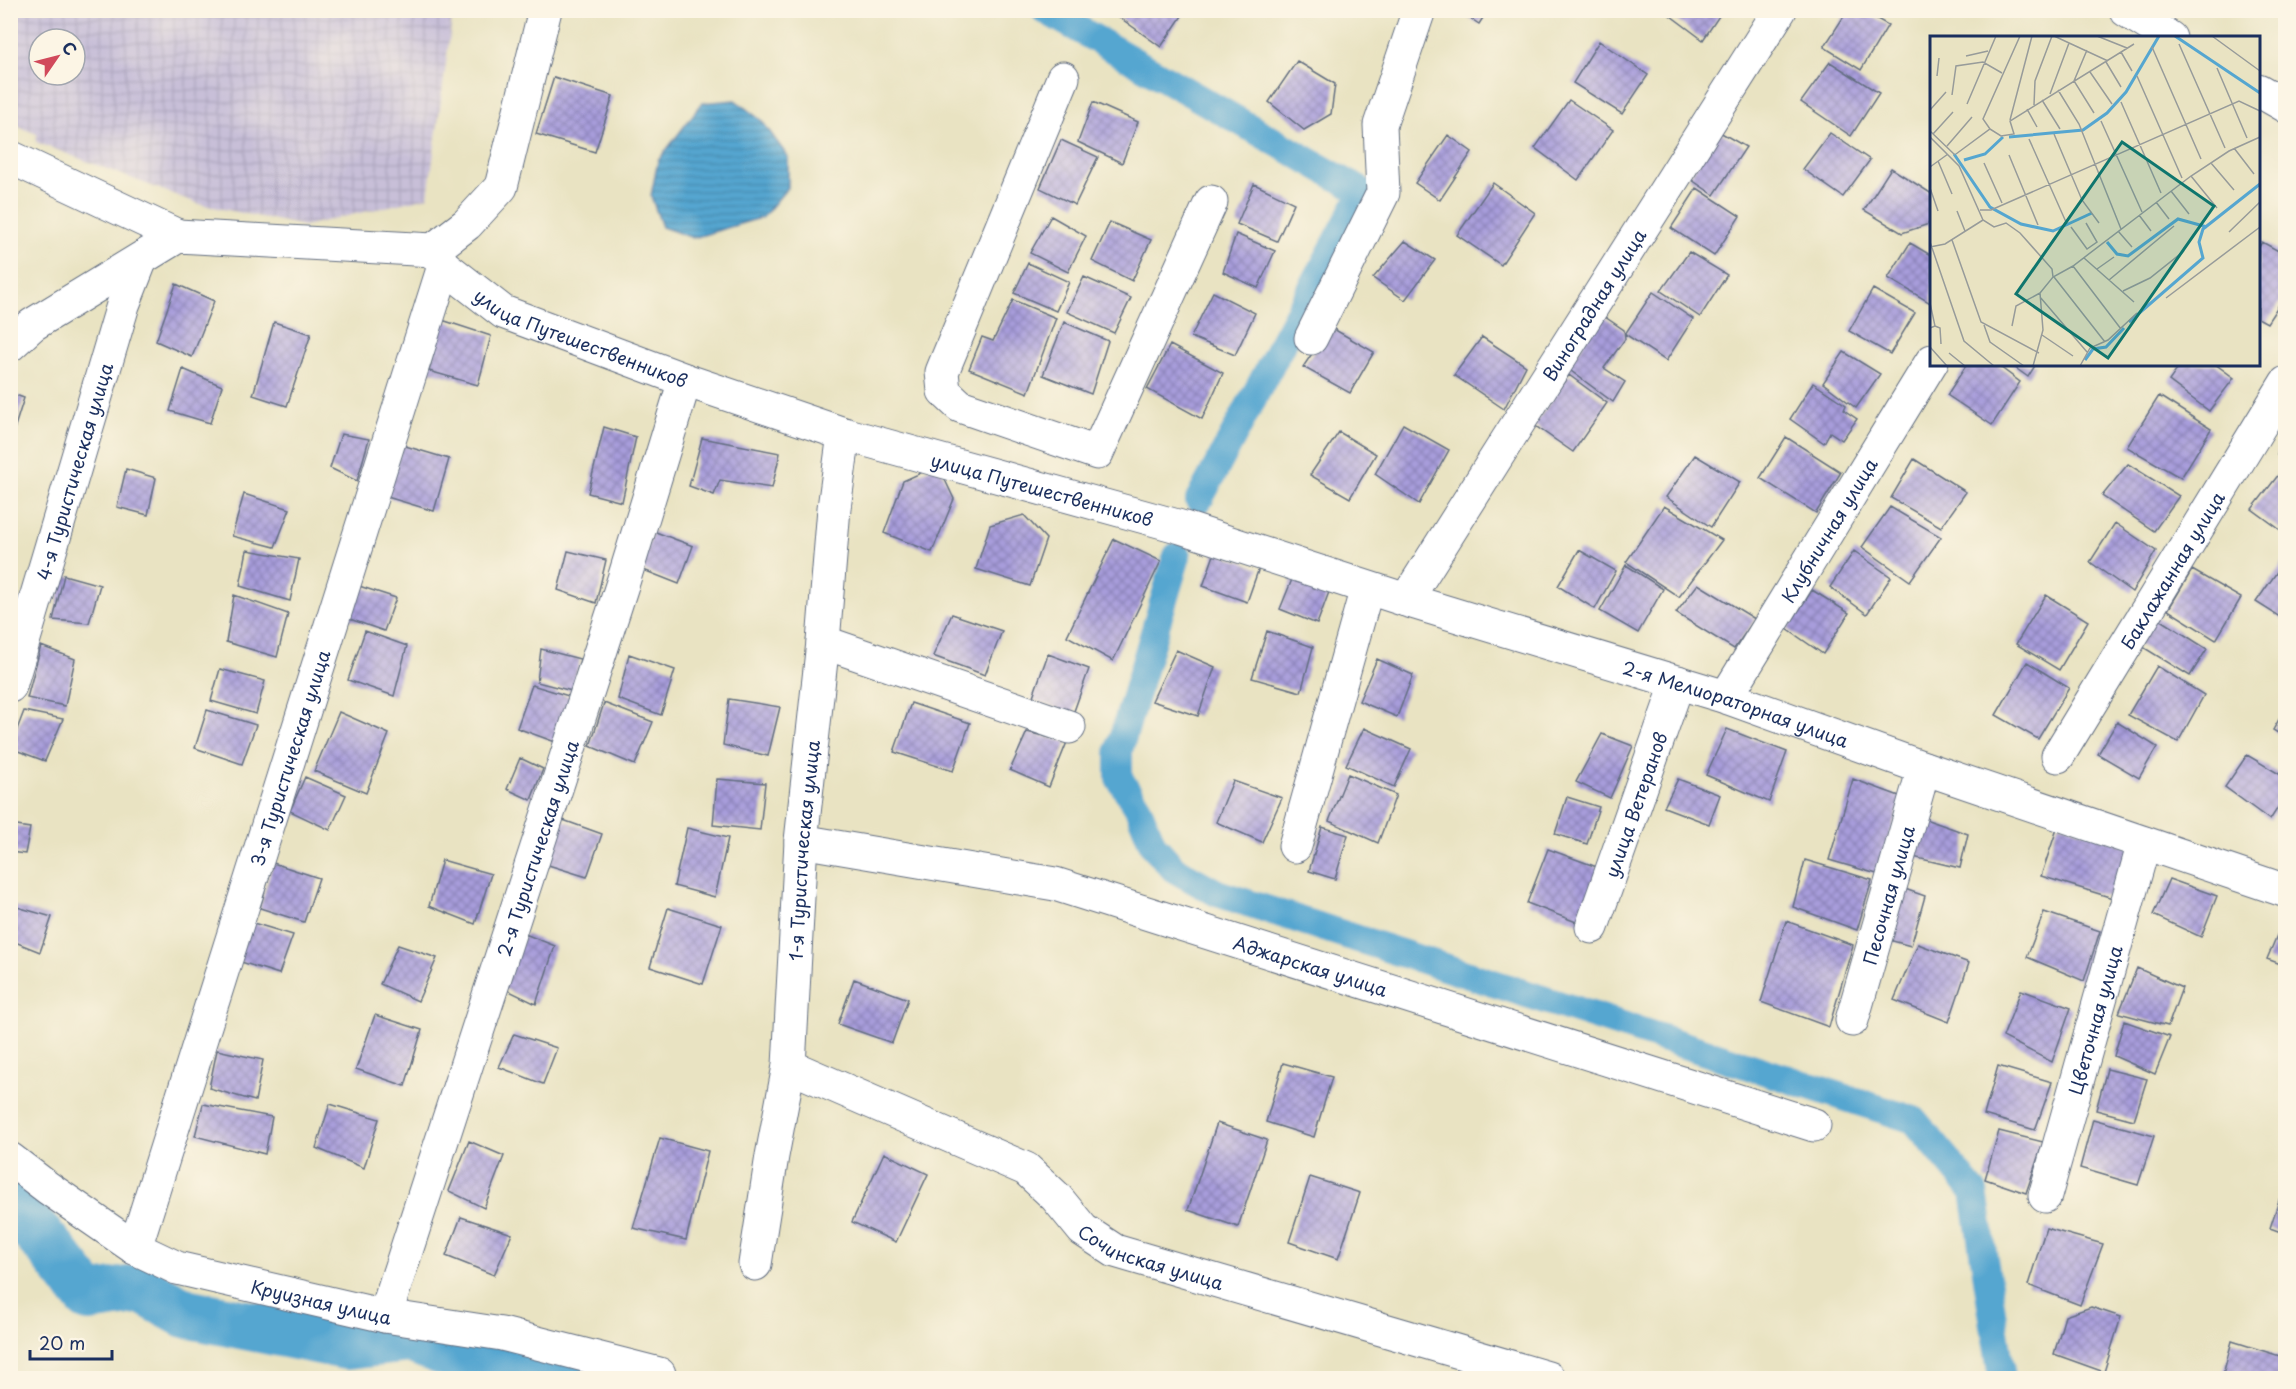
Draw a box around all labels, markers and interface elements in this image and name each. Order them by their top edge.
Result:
north arrow [27,27,87,87]
text: С [57,36,83,60]
inset map [1930,36,2260,366]
street label: Виноградная улица [1535,223,1652,386]
street label: улица Путешественников [469,281,692,393]
street label: 4-я Туристическая улица [29,359,119,583]
street label: улица Путешественников [928,445,1156,532]
street label: Клубничная улица [1774,452,1884,608]
street label: Баклажанная улица [2113,485,2231,654]
street label: 3-я Туристическая улица [243,646,336,869]
street label: 2-я Мелиораторная улица [1619,653,1853,754]
street label: улица Ветеранов [1597,728,1673,881]
street label: 2-я Туристическая улица [489,736,585,960]
street label: 1-я Туристическая улица [781,738,826,962]
street label: Песочная улица [1855,822,1921,968]
street label: Аджарская улица [1230,928,1392,1003]
street label: Цветочная улица [2061,941,2128,1098]
street label: Сочинская улица [1073,1217,1228,1296]
street label: Круизная улица [248,1272,394,1330]
scale bar [30,1323,112,1361]
text: 20 m [39,1329,85,1356]

